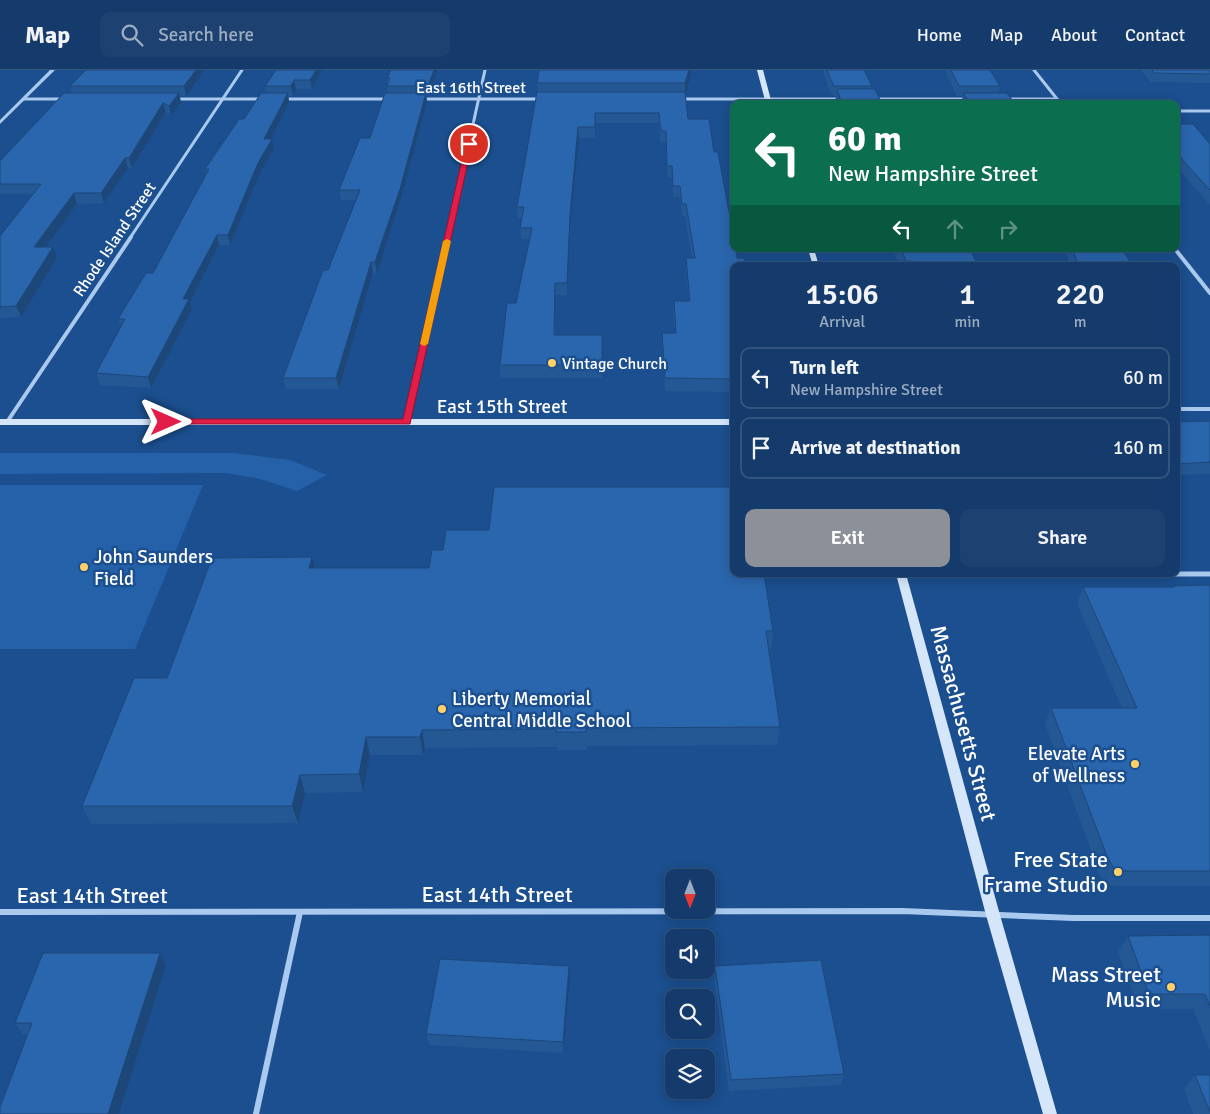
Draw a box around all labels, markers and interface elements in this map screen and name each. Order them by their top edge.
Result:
search box [100,12,450,57]
text: Map [25,20,70,50]
icon: search [118,21,146,49]
text: Search here [158,23,254,47]
text: Home [917,24,962,46]
text: Map [990,24,1023,46]
text: About [1051,24,1097,46]
text: Contact [1125,24,1185,46]
street label: East 16th Street [416,78,526,98]
text: 60 m [828,117,902,160]
icon: left [745,120,810,185]
pin [448,123,490,165]
icon: arrive [455,130,483,158]
text: New Hampshire Street [828,160,1038,187]
street label: Rhode Island Street [69,178,161,301]
icon: left [888,215,916,243]
icon: ahead [941,215,969,243]
icon: right [994,215,1022,243]
text: 15:06 [806,276,879,313]
text: 1 [959,276,975,313]
text: 220 [1056,276,1104,313]
text: Arrival [819,312,865,332]
text: min [954,312,980,332]
text: m [1074,312,1086,332]
place label: Vintage Church [562,354,667,374]
text: Turn left [790,356,859,380]
marker: Vintage Church [546,357,558,369]
icon: left [747,364,775,392]
text: 60 m [1123,366,1163,390]
text: New Hampshire Street [790,380,943,400]
position arrow [139,395,191,447]
street label: East 15th Street [437,395,568,419]
icon: arrive [747,434,775,462]
text: Arrive at destination [790,436,961,460]
text: 160 m [1113,436,1163,460]
button: Exit [745,509,950,567]
button: Share [960,509,1165,567]
place label: John Saunders Field [94,545,213,591]
marker: John Saunders Field [78,561,90,573]
street label: Massachusetts Street [924,622,1003,824]
place label: Liberty Memorial Central Middle School [452,687,631,733]
marker: Liberty Memorial Central Middle School [436,703,448,715]
place label: Elevate Arts of Wellness [1027,742,1125,788]
marker: Elevate Arts of Wellness [1129,758,1141,770]
place label: Free State Frame Studio [984,846,1108,898]
marker: Free State Frame Studio [1112,866,1124,878]
north arrow [665,869,715,919]
map controls [665,869,715,1099]
street label: East 14th Street [421,881,573,908]
street label: East 14th Street [16,882,168,909]
button: sound [665,929,715,979]
place label: Mass Street Music [1051,961,1161,1013]
marker: Mass Street Music [1165,981,1177,993]
button: search [665,989,715,1039]
button: layers [665,1049,715,1099]

